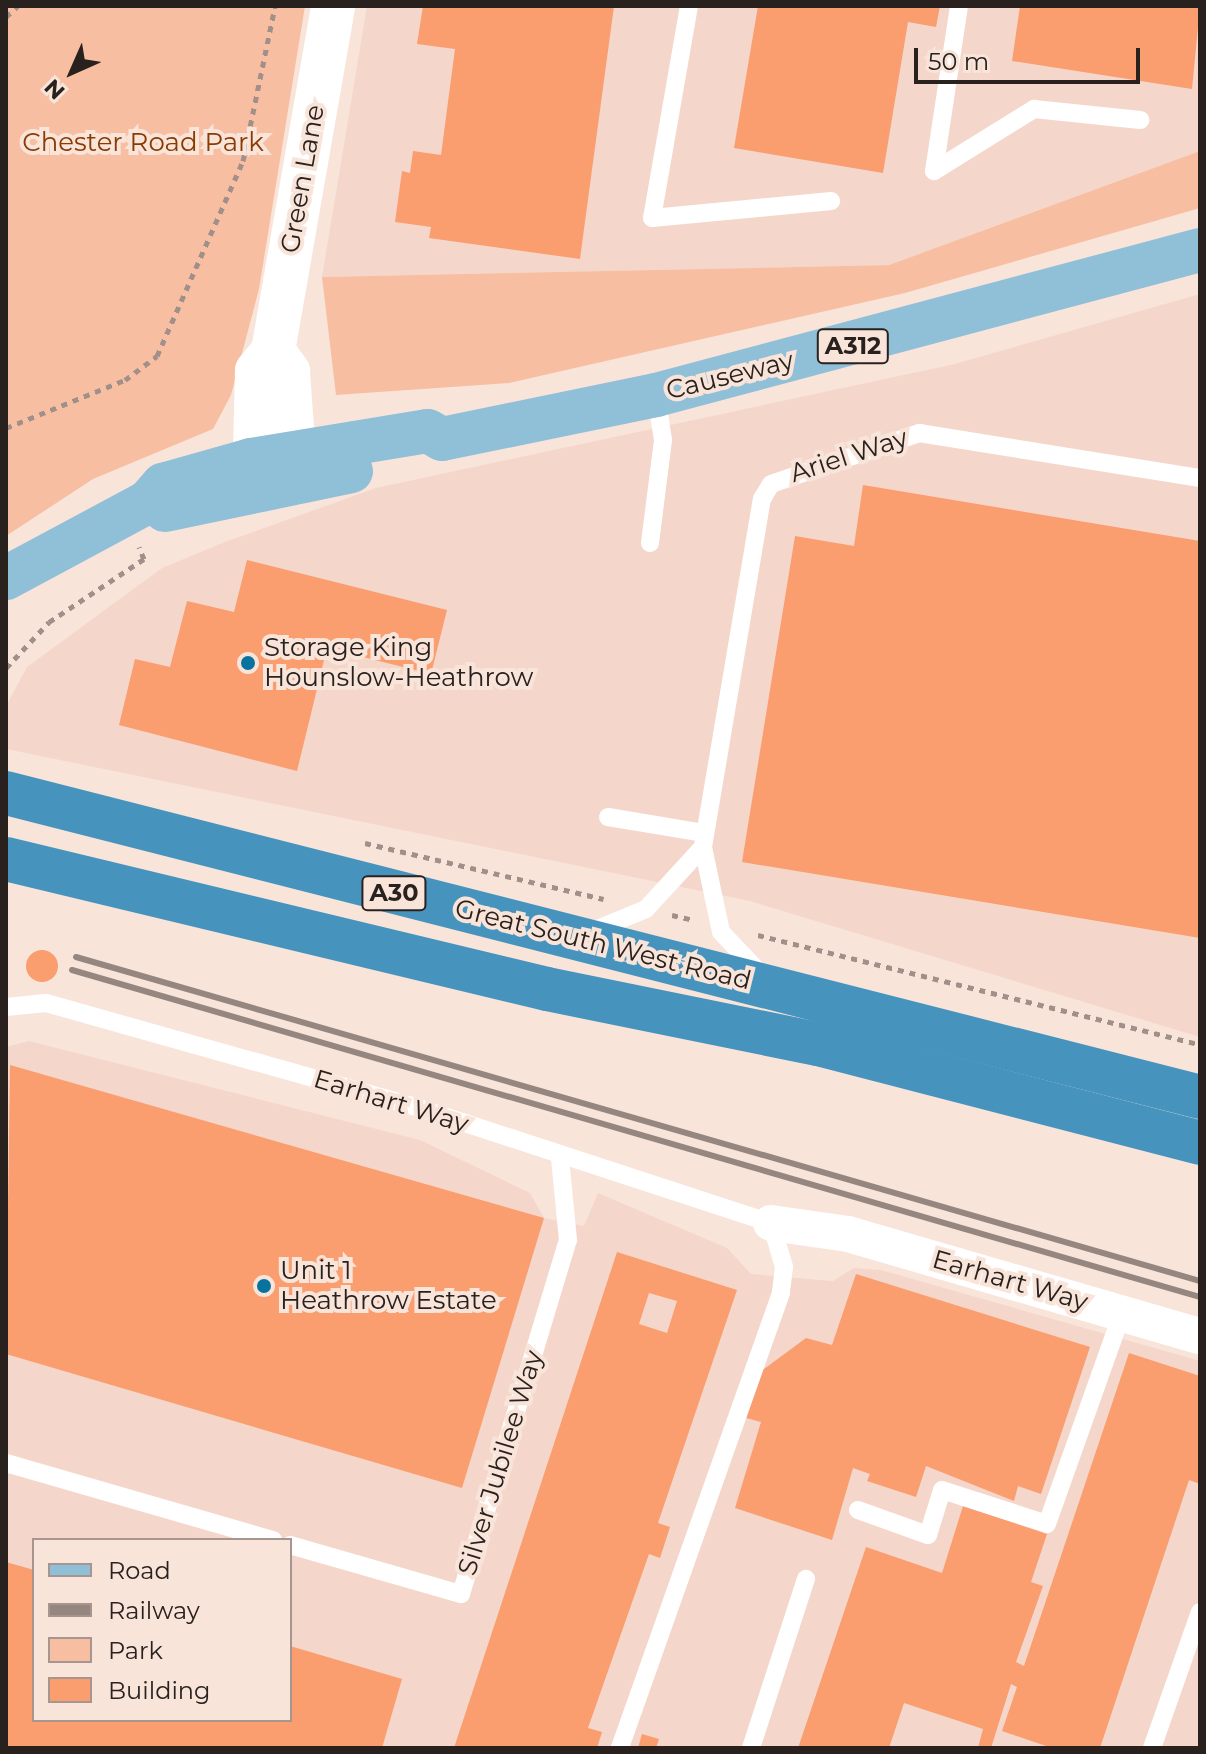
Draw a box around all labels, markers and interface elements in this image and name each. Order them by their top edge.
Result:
north arrow [32,32,112,112]
scale bar [918,32,1144,82]
text: 50 m [928,47,989,76]
text: N [39,73,71,105]
street label: Green Lane [275,102,331,256]
park label: Chester Road Park [22,127,264,159]
road number: A312 [815,326,891,366]
street label: Causeway [663,345,797,407]
street label: Ariel Way [786,422,912,490]
place label: Storage King Hounslow-Heathrow [264,632,533,694]
marker: Storage King Hounslow-Heathrow [239,654,257,672]
road number: A30 [360,873,428,913]
street label: Great South West Road [452,893,754,997]
street label: Earhart Way [310,1064,472,1140]
street label: Earhart Way [929,1244,1091,1318]
place label: Unit 1 Heathrow Estate [280,1255,497,1316]
marker: Unit 1 Heathrow Estate [255,1277,273,1295]
street label: Silver Jubilee Way [452,1347,550,1579]
legend [32,1538,292,1722]
text: Road [108,1556,171,1585]
text: Railway [108,1596,200,1625]
text: Park [108,1636,163,1665]
text: Building [108,1676,211,1705]

